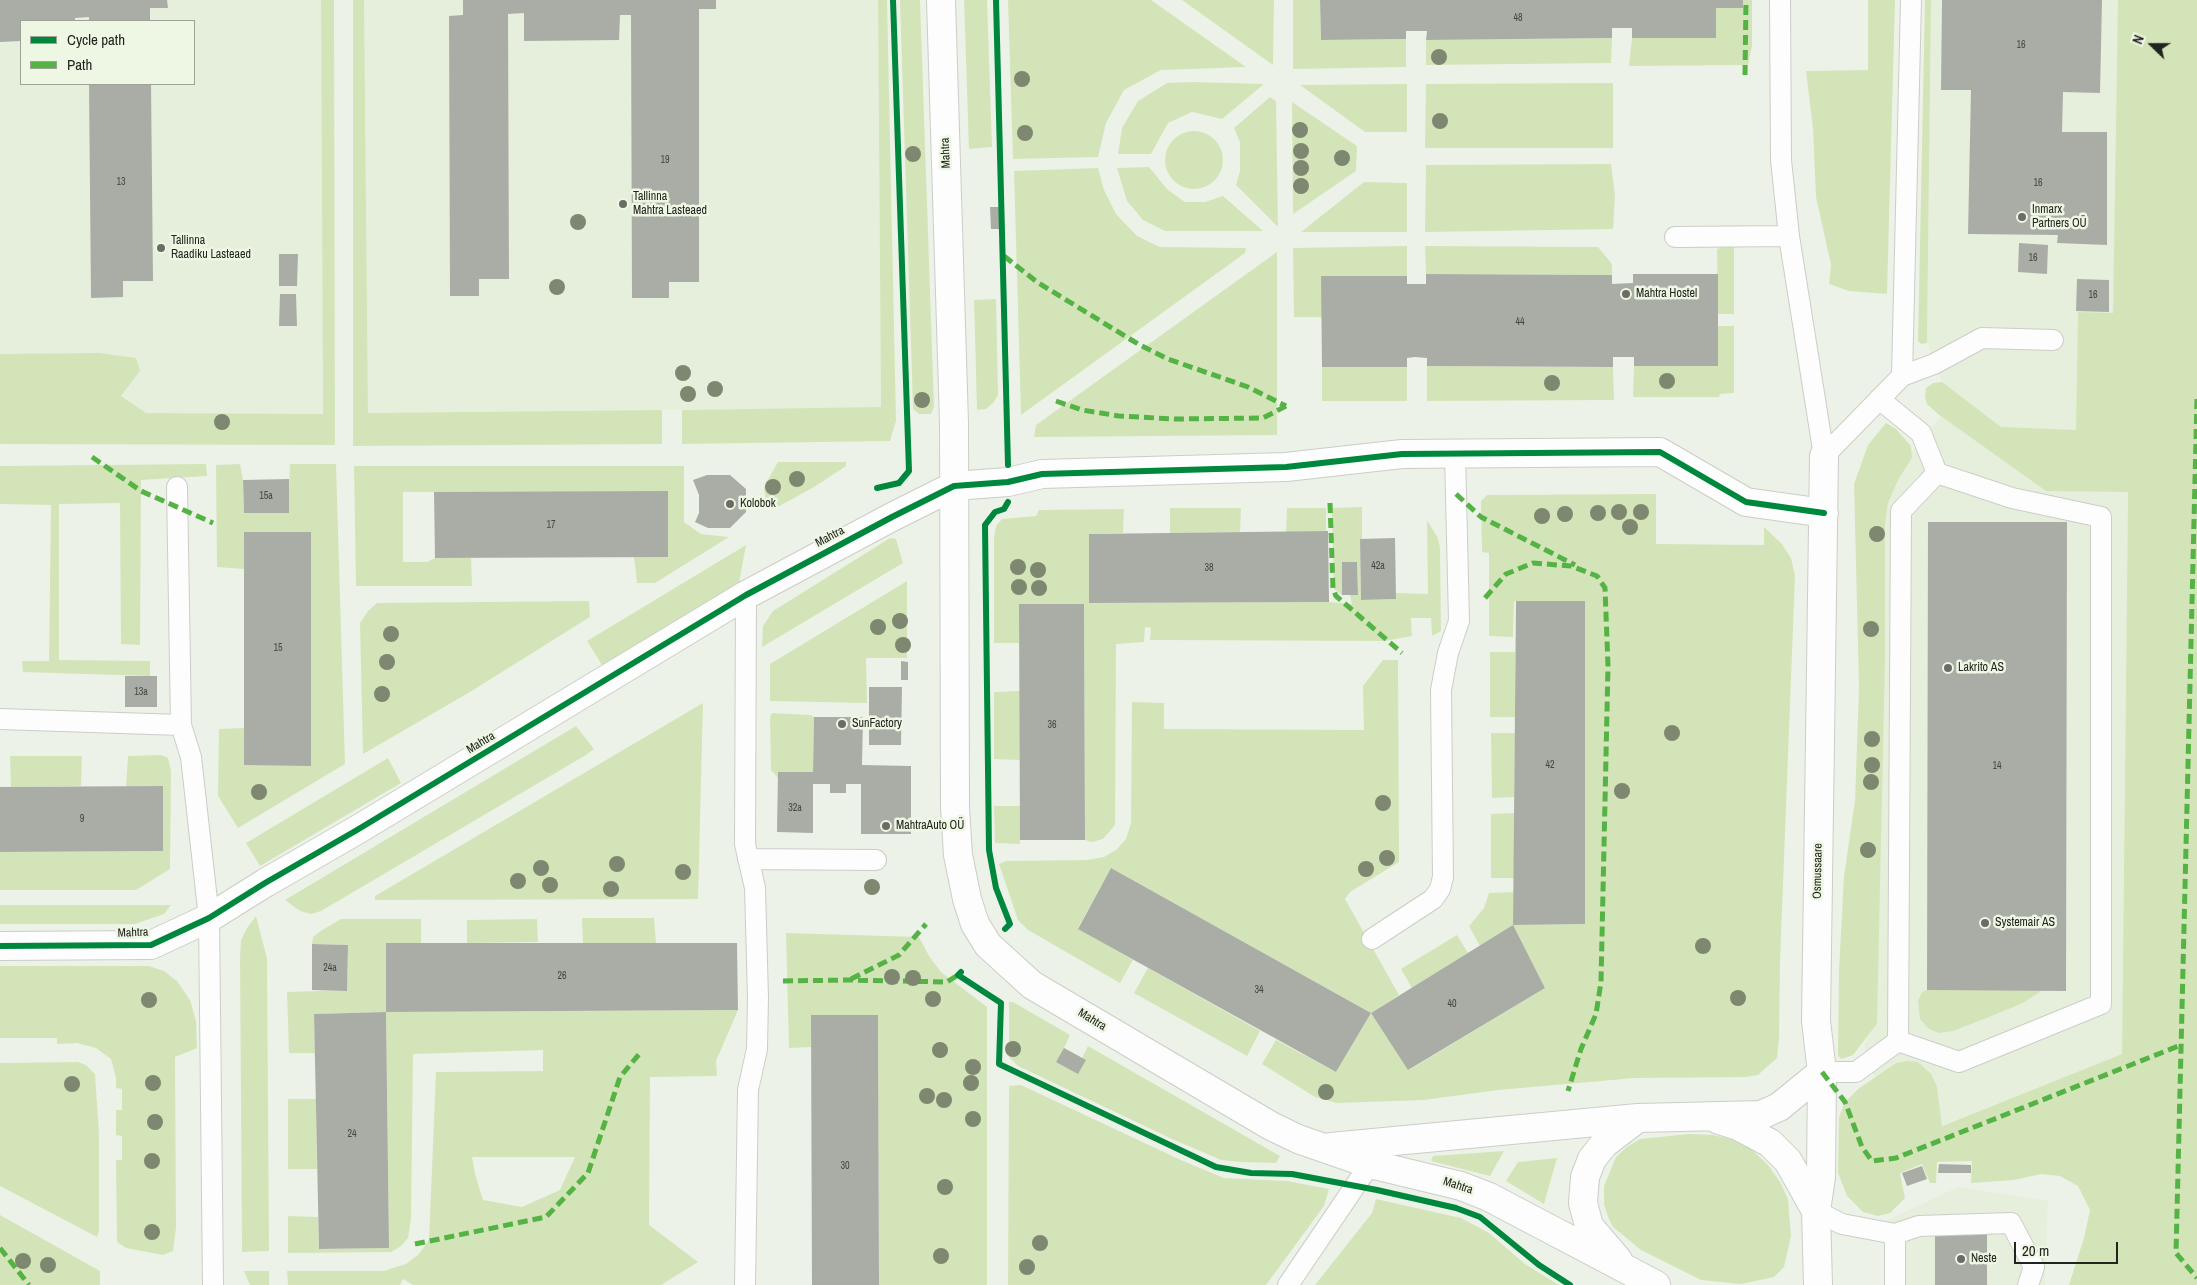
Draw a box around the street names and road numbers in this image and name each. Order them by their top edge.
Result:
street label: Mahtra [938,137,954,169]
street label: Mahtra [813,523,847,551]
street label: Mahtra [464,729,498,757]
street label: Osmussaare [1810,843,1826,899]
street label: Mahtra [117,925,149,941]
street label: Mahtra [1075,1006,1109,1034]
street label: Mahtra [1441,1174,1475,1198]

